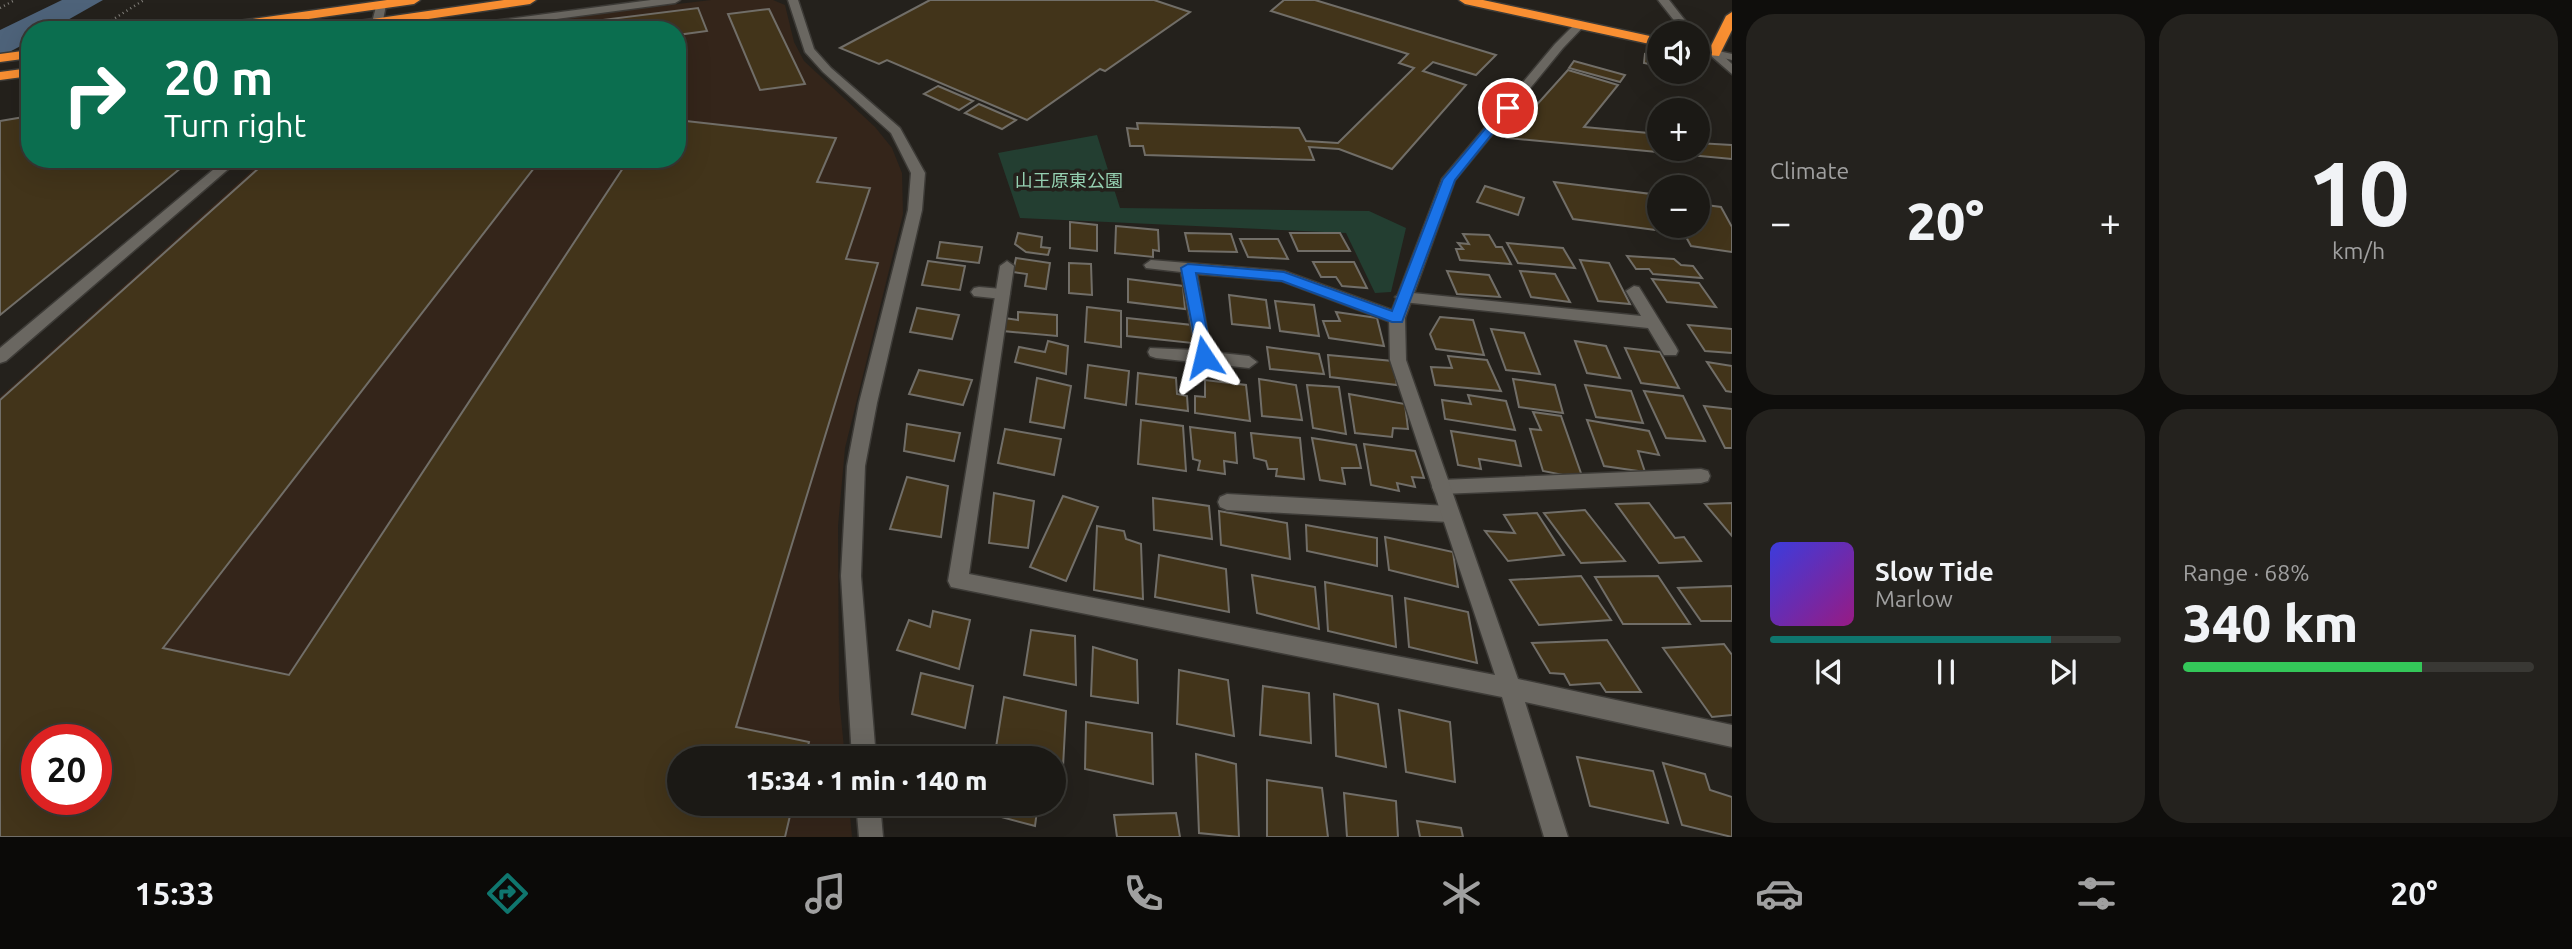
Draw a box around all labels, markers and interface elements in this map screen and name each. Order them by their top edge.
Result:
map controls [1647,21,1710,238]
button: sound [1647,21,1710,84]
icon: right [49,49,140,140]
text: 20 m [164,49,273,104]
pin [1478,78,1538,138]
icon: arrive [1489,89,1527,127]
button: + [1647,98,1710,161]
text: Turn right [164,107,306,143]
text: 10 [2307,141,2410,243]
text: Climate [1770,158,1849,183]
park label: 山王原東公園 [1015,170,1123,190]
button: − [1647,175,1710,238]
text: 20° [1907,192,1984,250]
text: − [1770,201,1791,243]
text: + [2100,201,2121,243]
text: km/h [2332,238,2385,263]
position arrow [1167,320,1241,394]
text: Slow Tide [1875,557,1994,586]
text: Range · 68% [2183,560,2310,585]
text: Marlow [1875,586,1953,611]
text: 340 km [2183,594,2358,652]
icon: previous [1810,653,1848,691]
icon: pause [1927,653,1965,691]
icon: next [2044,653,2082,691]
speed limit sign: 20 [21,724,112,815]
text: 15:34 · 1 min · 140 m [746,766,987,795]
icon: directions [483,869,532,918]
icon: music [801,869,850,918]
icon: phone [1119,869,1168,918]
icon: climate [1437,869,1486,918]
icon: car [1755,869,1804,918]
icon: filters [2072,869,2121,918]
text: 15:33 [134,875,214,911]
text: 20° [2390,875,2438,911]

